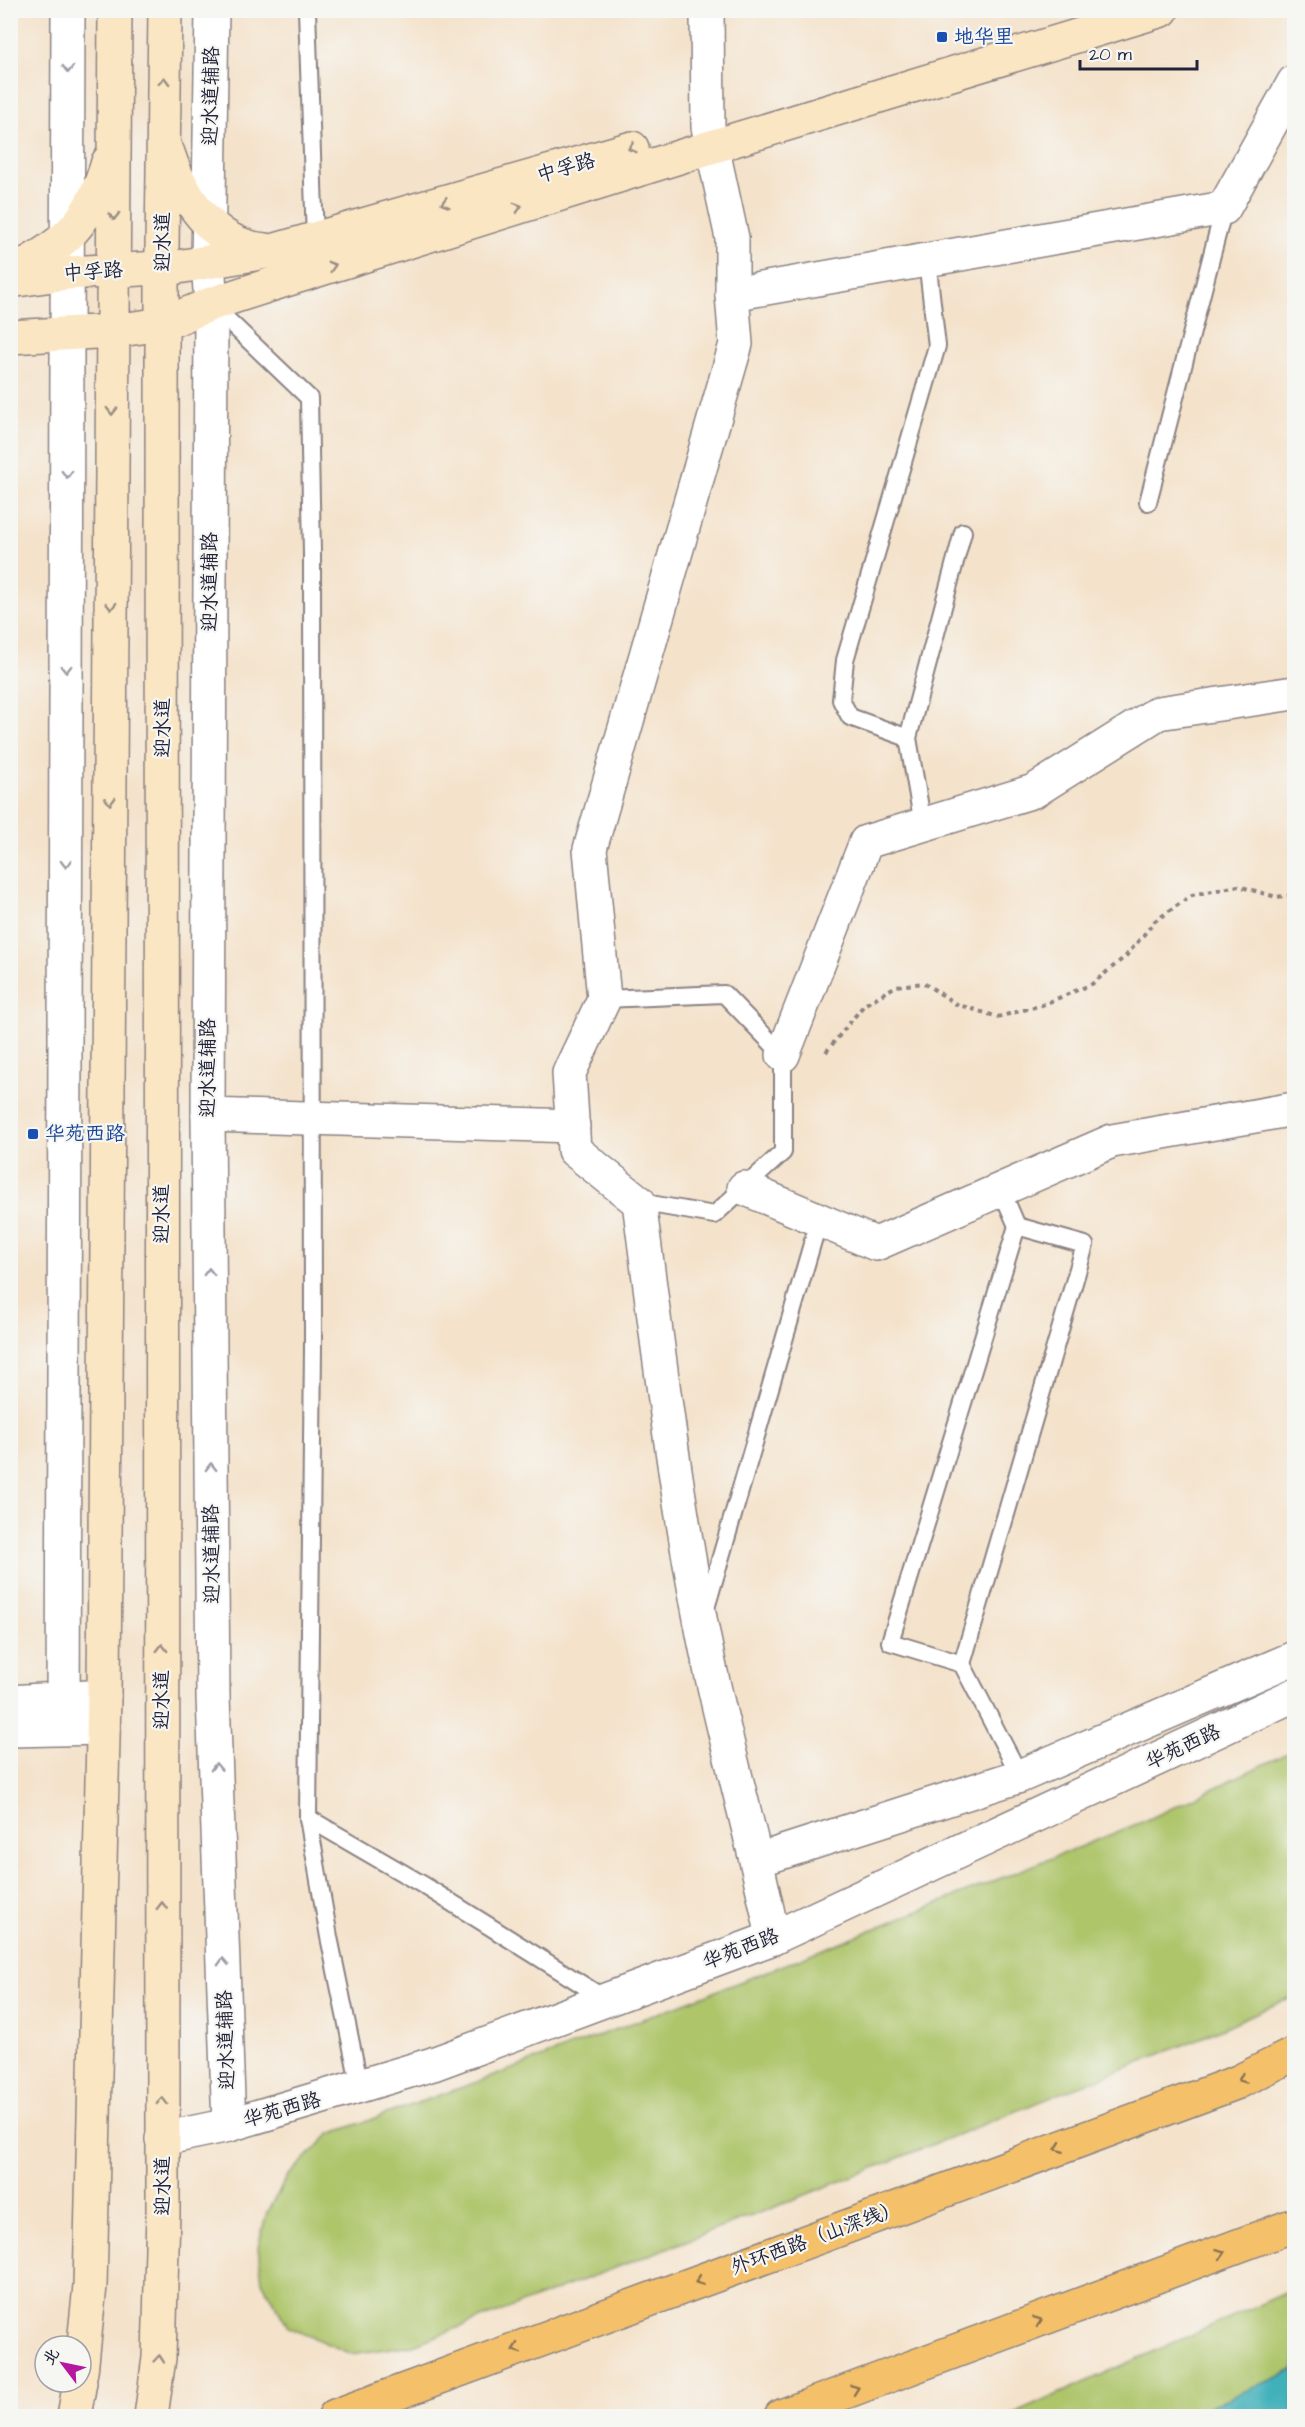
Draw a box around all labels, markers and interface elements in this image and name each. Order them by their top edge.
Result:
place label: 地华里 [954,23,1014,51]
marker: 地华里 [935,30,949,44]
scale bar [1080,33,1197,71]
text: 20 m [1089,42,1132,67]
street label: 迎水道辅路 [196,45,226,146]
one-way arrow [62,64,74,73]
one-way arrow [158,77,170,86]
one-way arrow [627,141,638,153]
street label: 中孚路 [533,146,600,190]
one-way arrow [440,195,450,208]
one-way arrow [512,202,523,214]
one-way arrow [108,212,120,221]
street label: 迎水道 [149,212,177,272]
street label: 中孚路 [62,256,125,288]
one-way arrow [326,260,337,273]
one-way arrow [106,407,118,416]
one-way arrow [61,469,73,478]
street label: 迎水道辅路 [196,531,224,632]
one-way arrow [105,602,117,611]
one-way arrow [60,664,72,673]
street label: 迎水道 [149,698,177,758]
one-way arrow [104,797,116,806]
one-way arrow [60,859,72,868]
street label: 迎水道辅路 [194,1017,222,1118]
place label: 华苑西路 [45,1120,126,1148]
marker: 华苑西路 [26,1127,40,1141]
street label: 迎水道 [148,1184,176,1244]
one-way arrow [203,1268,215,1277]
one-way arrow [205,1463,217,1472]
street label: 迎水道辅路 [197,1503,227,1604]
one-way arrow [156,1643,168,1652]
street label: 迎水道 [148,1670,176,1730]
street label: 华苑西路 [1141,1717,1226,1777]
one-way arrow [209,1763,222,1772]
one-way arrow [156,1901,168,1910]
street label: 华苑西路 [699,1921,784,1976]
one-way arrow [217,1958,230,1967]
street label: 迎水道辅路 [210,1989,242,2090]
one-way arrow [1237,2072,1248,2084]
street label: 华苑西路 [240,2085,325,2134]
one-way arrow [156,2096,168,2105]
one-way arrow [1054,2141,1065,2153]
street label: 迎水道 [149,2156,177,2216]
street label: 外环西路（山深线） [727,2194,905,2282]
one-way arrow [1215,2248,1226,2260]
one-way arrow [694,2274,705,2287]
one-way arrow [1032,2315,1043,2328]
north arrow [33,2334,93,2394]
one-way arrow [511,2342,522,2355]
text: 北 [38,2344,65,2369]
one-way arrow [152,2354,165,2363]
one-way arrow [849,2383,860,2396]

